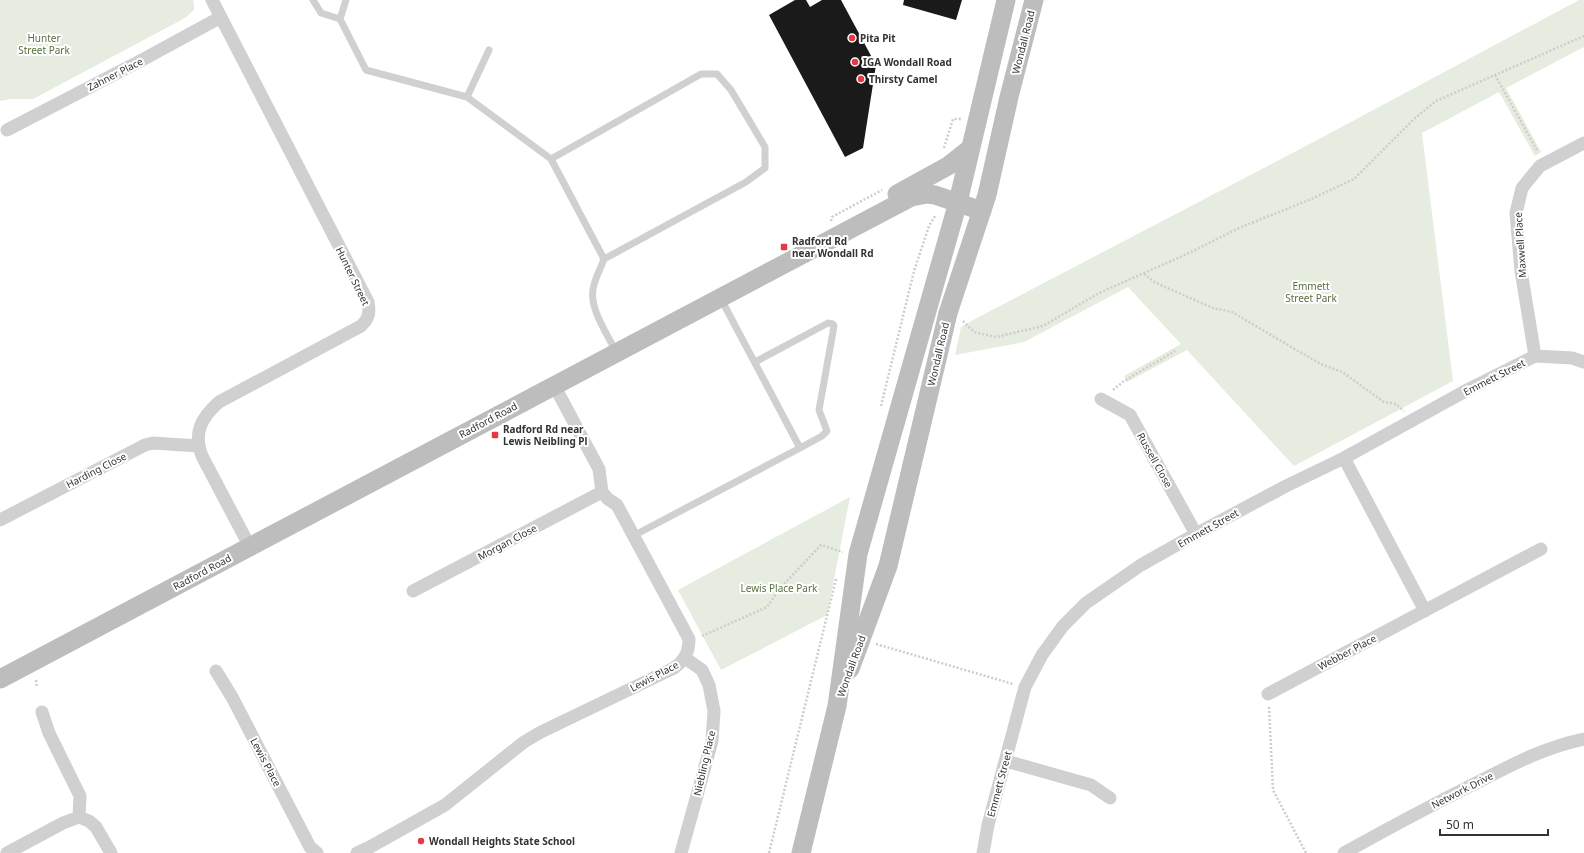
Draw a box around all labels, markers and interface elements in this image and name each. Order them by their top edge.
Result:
street label: Wondall Road [1008,9,1038,75]
park label: Hunter Street Park [18,31,70,57]
place label: Pita Pit [860,31,896,45]
marker: Pita Pit [847,33,857,43]
street label: Zahner Place [85,54,146,94]
place label: IGA Wondall Road [863,55,952,69]
marker: IGA Wondall Road [850,57,860,67]
place label: Thirsty Camel [869,72,938,86]
marker: Thirsty Camel [856,74,866,84]
street label: Maxwell Place [1511,211,1529,278]
place label: Radford Rd near Wondall Rd [792,234,874,260]
marker: Radford Rd near Wondall Rd [779,242,789,252]
street label: Hunter Street [333,244,373,308]
park label: Emmett Street Park [1285,279,1337,305]
street label: Wondall Road [924,321,952,387]
street label: Emmett Street [1461,355,1528,399]
street label: Radford Road [456,399,520,441]
place label: Radford Rd near Lewis Neibling Pl [503,422,588,448]
marker: Radford Rd near Lewis Neibling Pl [490,430,500,440]
street label: Russell Close [1134,430,1176,490]
street label: Harding Close [63,449,129,491]
street label: Emmett Street [1175,505,1241,551]
street label: Morgan Close [475,520,539,563]
street label: Radford Road [170,551,234,593]
park label: Lewis Place Park [741,581,818,595]
street label: Webber Place [1315,631,1379,673]
street label: Wondall Road [833,633,869,699]
street label: Lewis Place [627,657,681,695]
street label: Niebling Place [690,729,718,797]
street label: Lewis Place [247,735,285,789]
street label: Emmett Street [983,749,1015,818]
street label: Network Drive [1429,768,1496,812]
scale bar [1440,811,1548,837]
text: 50 m [1446,816,1474,833]
place label: Wondall Heights State School [429,834,575,848]
marker: Wondall Heights State School [416,836,426,846]

